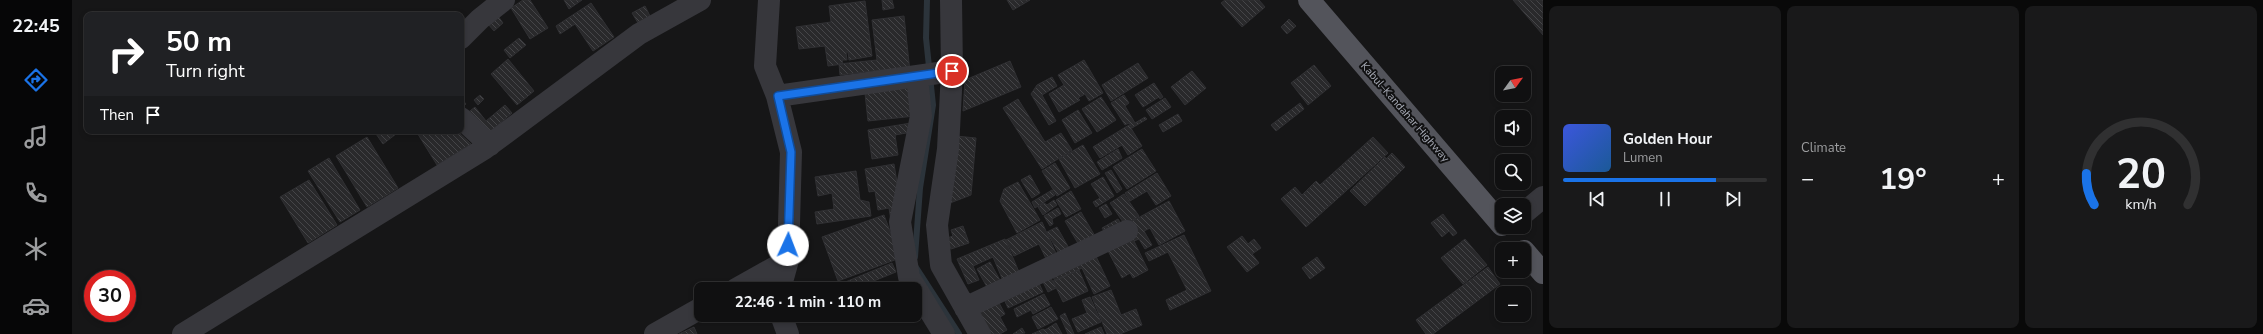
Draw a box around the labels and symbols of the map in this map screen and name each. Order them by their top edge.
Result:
pin [935,54,969,88]
street label: Kabul–Kandahar Highway [1357,59,1453,166]
north arrow [1495,66,1531,102]
position arrow [767,224,809,266]
speed limit sign: 30 [84,270,136,322]

